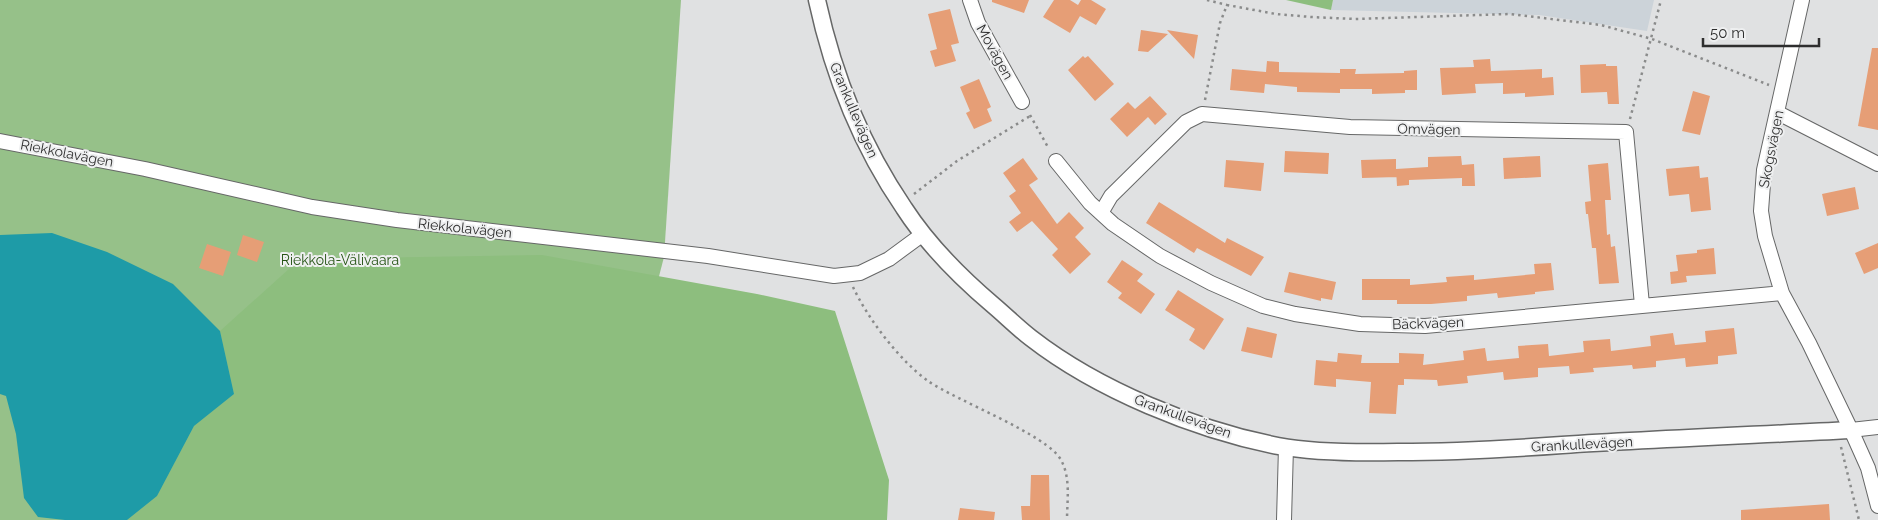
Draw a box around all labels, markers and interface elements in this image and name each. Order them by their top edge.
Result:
scale bar [1703,15,1819,47]
street label: Movägen [973,22,1017,82]
text: 50 m [1710,24,1745,42]
street label: Grankullevägen [827,60,881,160]
street label: Skogsvägen [1756,109,1786,189]
street label: Omvägen [1397,120,1461,138]
street label: Riekkolavägen [19,136,115,170]
street label: Riekkolavägen [417,215,513,241]
park label: Riekkola-Välivaara [281,252,399,268]
street label: Bäckvägen [1392,314,1464,332]
street label: Grankullevägen [1132,391,1234,441]
street label: Grankullevägen [1531,433,1633,455]

